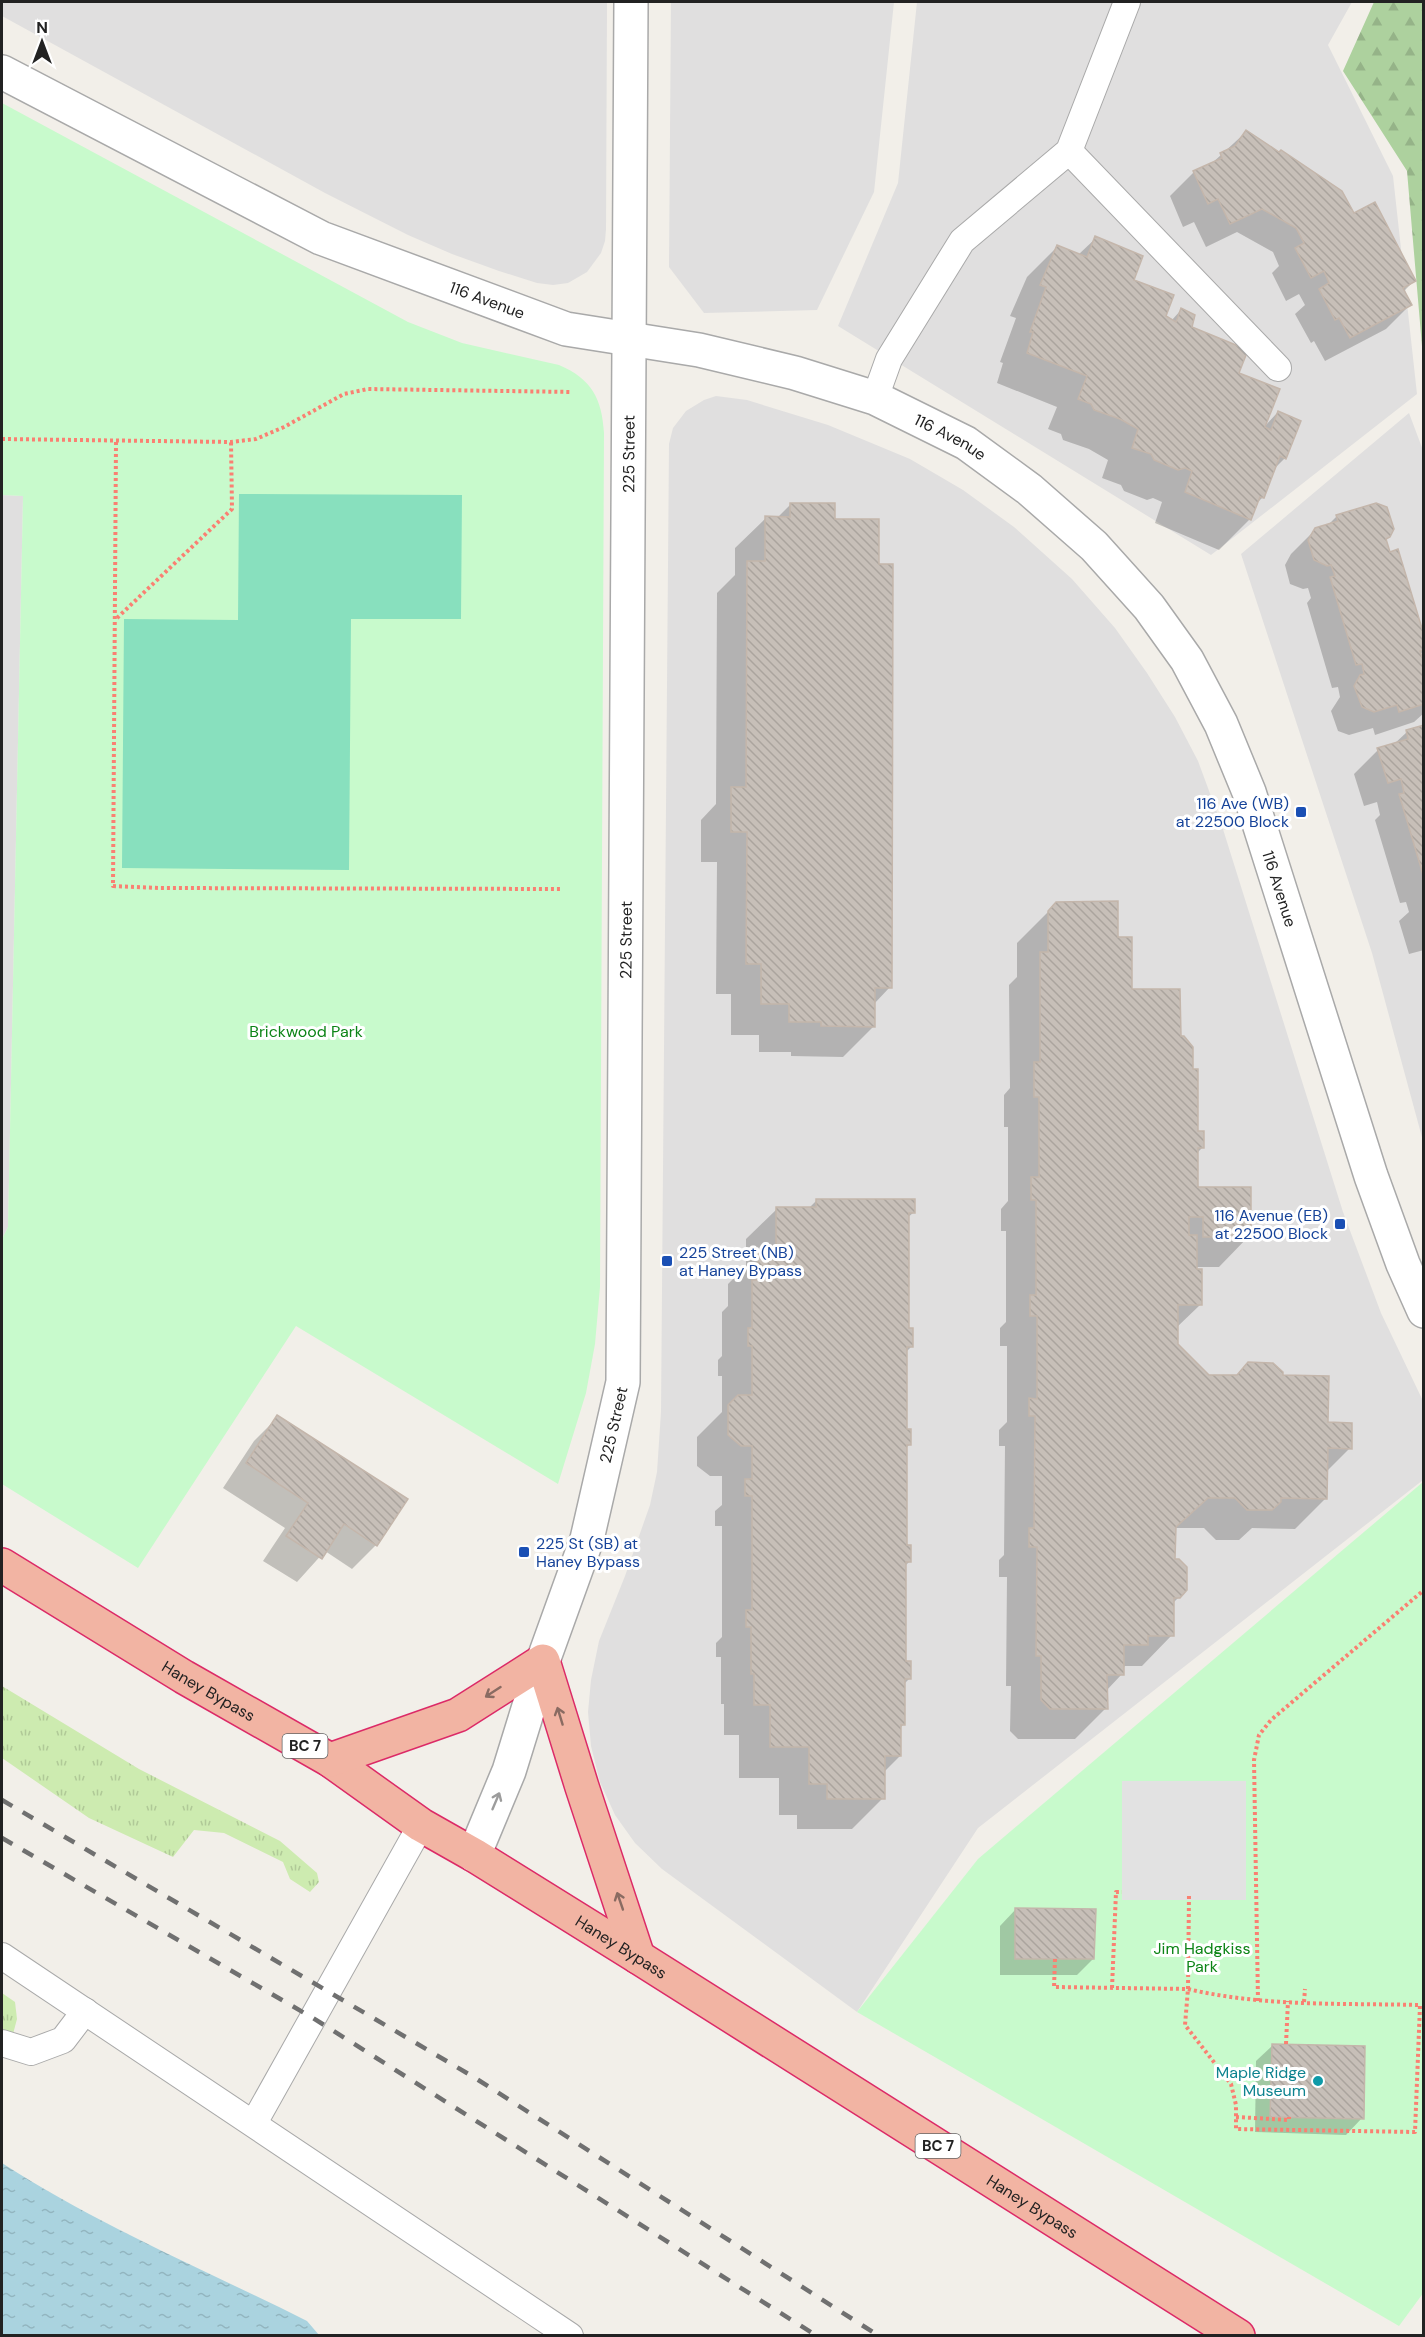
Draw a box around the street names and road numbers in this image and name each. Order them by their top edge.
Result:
street label: 116 Avenue [447,277,528,324]
street label: 116 Avenue [911,409,990,465]
street label: 225 Street [618,415,640,493]
street label: 116 Avenue [1257,848,1301,930]
street label: 225 Street [615,901,637,979]
street label: 225 Street [595,1385,633,1465]
street label: Haney Bypass [158,1656,259,1726]
road number: BC 7 [282,1734,328,1758]
street label: Haney Bypass [571,1911,671,1984]
road number: BC 7 [916,2134,960,2158]
street label: Haney Bypass [982,2170,1082,2243]

